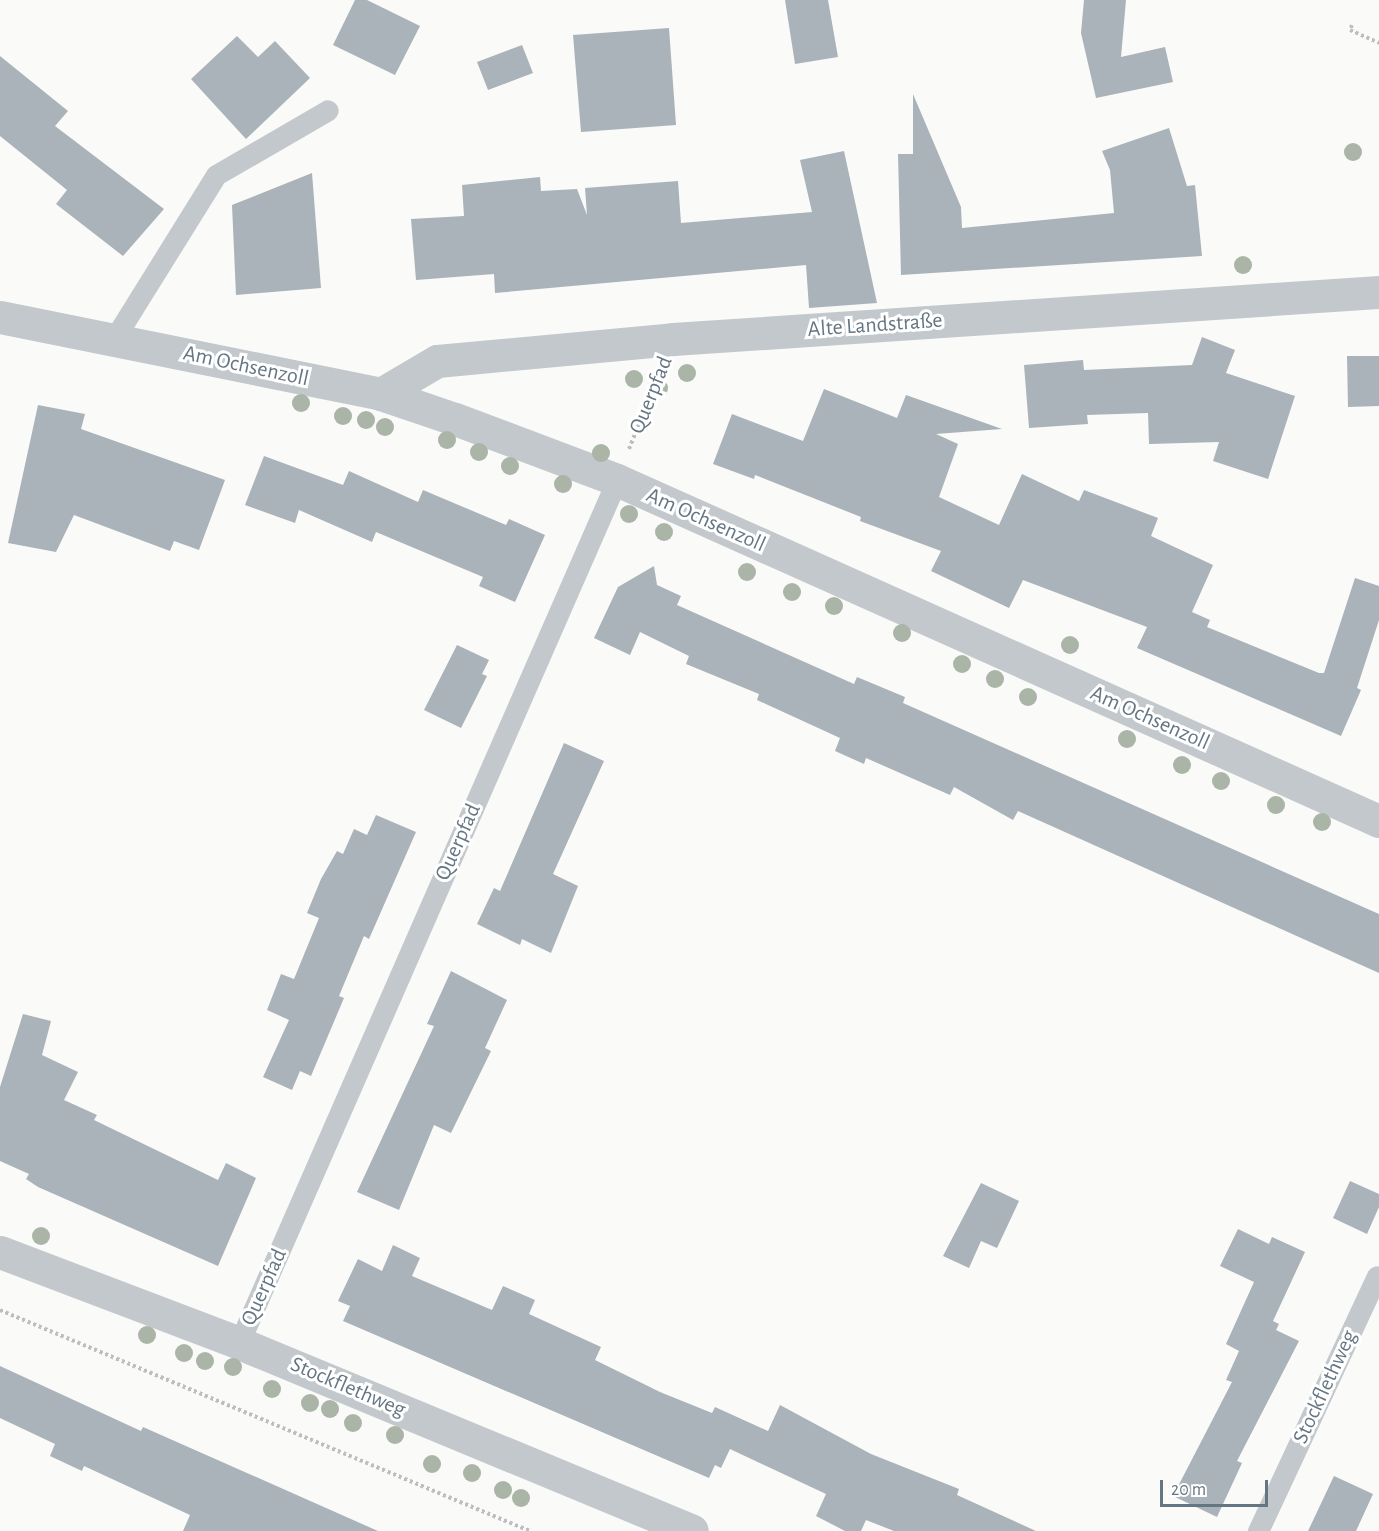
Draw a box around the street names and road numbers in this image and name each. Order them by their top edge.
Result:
street label: Alte Landstraße [807,307,943,343]
street label: Am Ochsenzoll [181,340,311,392]
street label: Querpfad [624,352,678,438]
street label: Am Ochsenzoll [642,482,770,558]
street label: Am Ochsenzoll [1086,680,1214,756]
street label: Querpfad [429,800,487,884]
street label: Querpfad [235,1245,293,1329]
street label: Stockflethweg [1287,1326,1363,1448]
street label: Stockflethweg [287,1351,409,1423]

